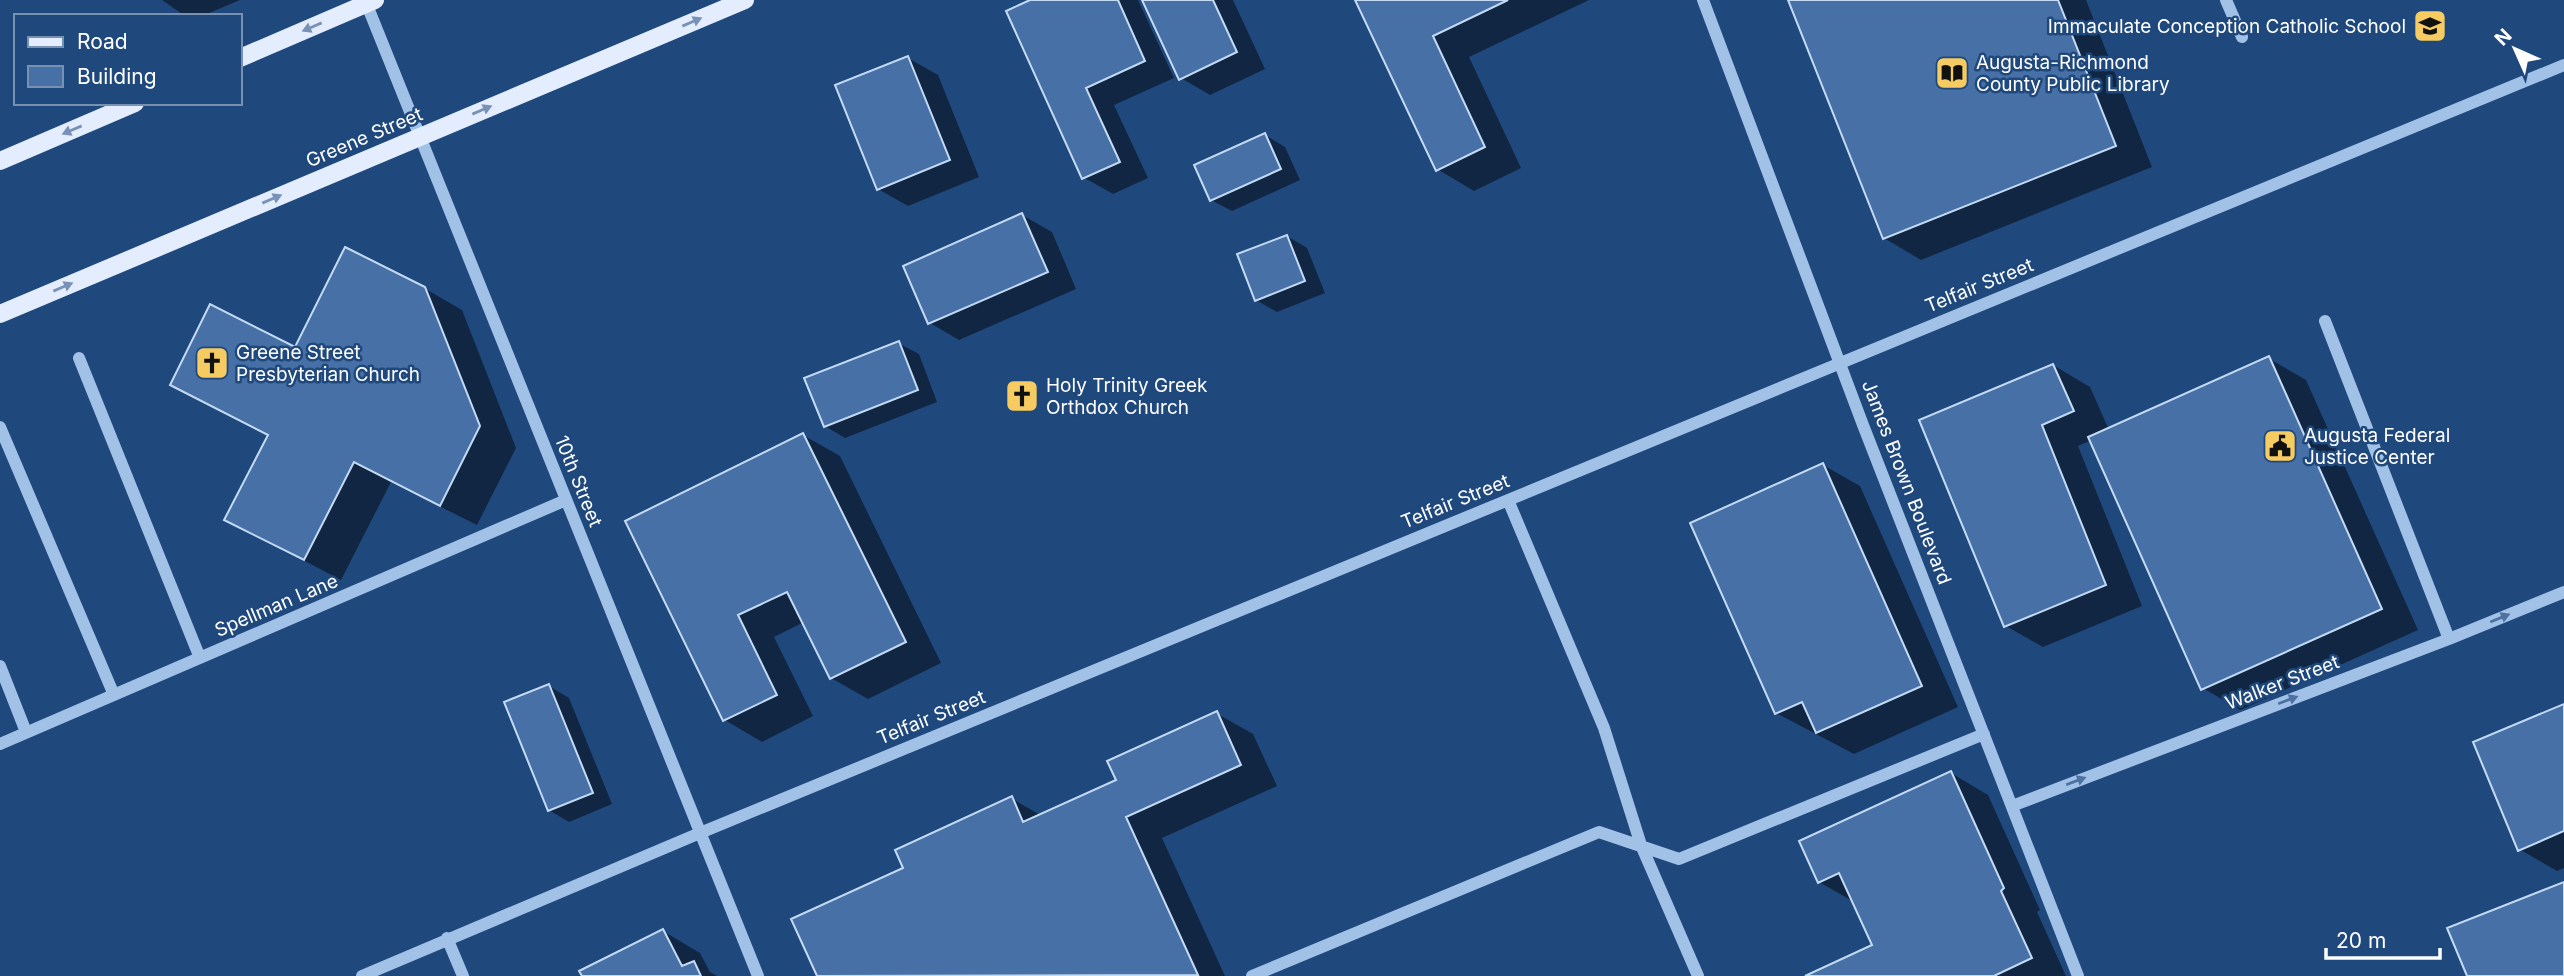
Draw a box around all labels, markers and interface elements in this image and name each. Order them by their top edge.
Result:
school or university icon: Immaculate Conception Catholic School [2411,7,2449,45]
legend [14,14,242,105]
north arrow [2480,14,2550,84]
place label: Immaculate Conception Catholic School [2048,15,2406,38]
one-way arrow [682,16,702,28]
one-way arrow [302,21,322,33]
text: N [2490,24,2517,51]
text: Road [77,29,128,54]
place label: Augusta-Richmond County Public Library [1976,51,2170,96]
library icon: Augusta-Richmond County Public Library [1933,54,1971,92]
text: Building [77,64,157,89]
street label: Greene Street [302,103,426,172]
one-way arrow [472,105,493,116]
one-way arrow [62,124,82,136]
one-way arrow [262,193,283,204]
street label: Telfair Street [1922,253,2037,318]
one-way arrow [53,281,73,293]
place label: Greene Street Presbyterian Church [236,341,420,386]
church icon: Greene Street Presbyterian Church [193,344,231,382]
place label: Holy Trinity Greek Orthdox Church [1046,374,1208,419]
church icon: Holy Trinity Greek Orthdox Church [1003,377,1041,415]
street label: James Brown Boulevard [1857,377,1956,588]
place label: Augusta Federal Justice Center [2304,424,2450,469]
public building icon: Augusta Federal Justice Center [2261,427,2299,465]
street label: 10th Street [550,432,607,530]
street label: Telfair Street [1398,469,1513,534]
street label: Spellman Lane [211,569,341,642]
one-way arrow [2490,612,2511,623]
street label: Walker Street [2222,650,2342,715]
street label: Telfair Street [874,685,989,750]
one-way arrow [2278,694,2299,705]
one-way arrow [2066,776,2087,787]
scale bar [2326,916,2440,960]
text: 20 m [2336,928,2386,953]

